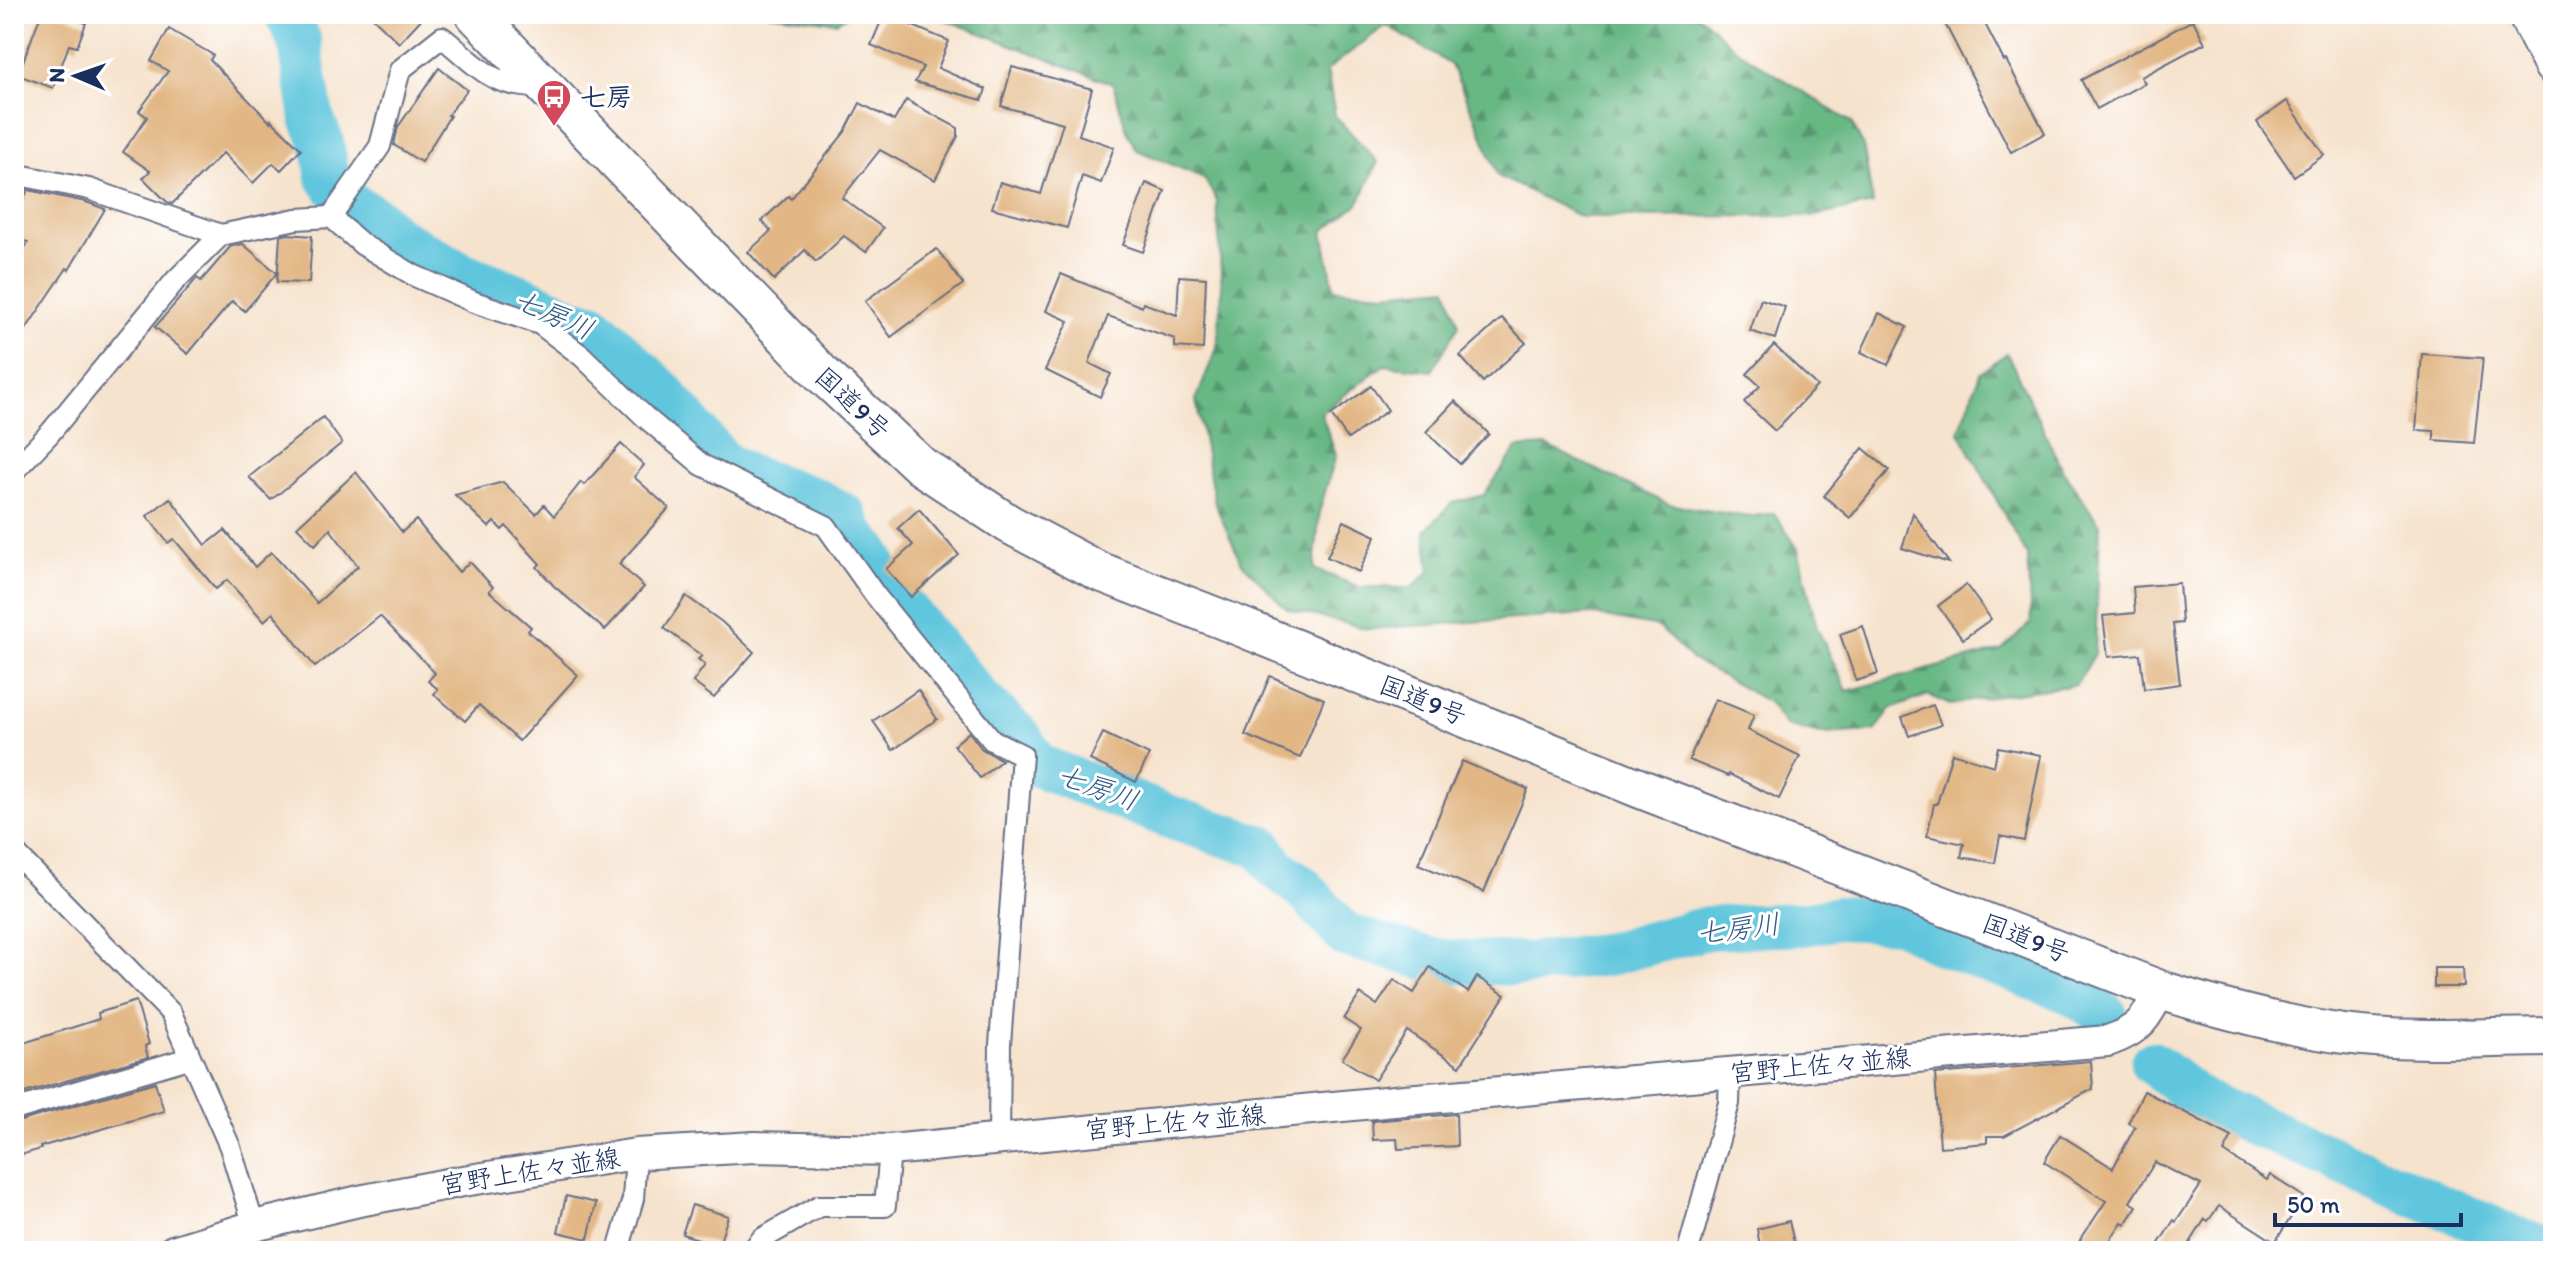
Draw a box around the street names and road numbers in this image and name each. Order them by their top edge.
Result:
street label: 国道9号 [809,360,897,446]
street label: 国道9号 [1375,668,1471,732]
street label: 国道9号 [1978,907,2074,969]
street label: 宮野上佐々並線 [1728,1041,1912,1089]
street label: 宮野上佐々並線 [1083,1098,1267,1146]
street label: 宮野上佐々並線 [438,1141,622,1201]

